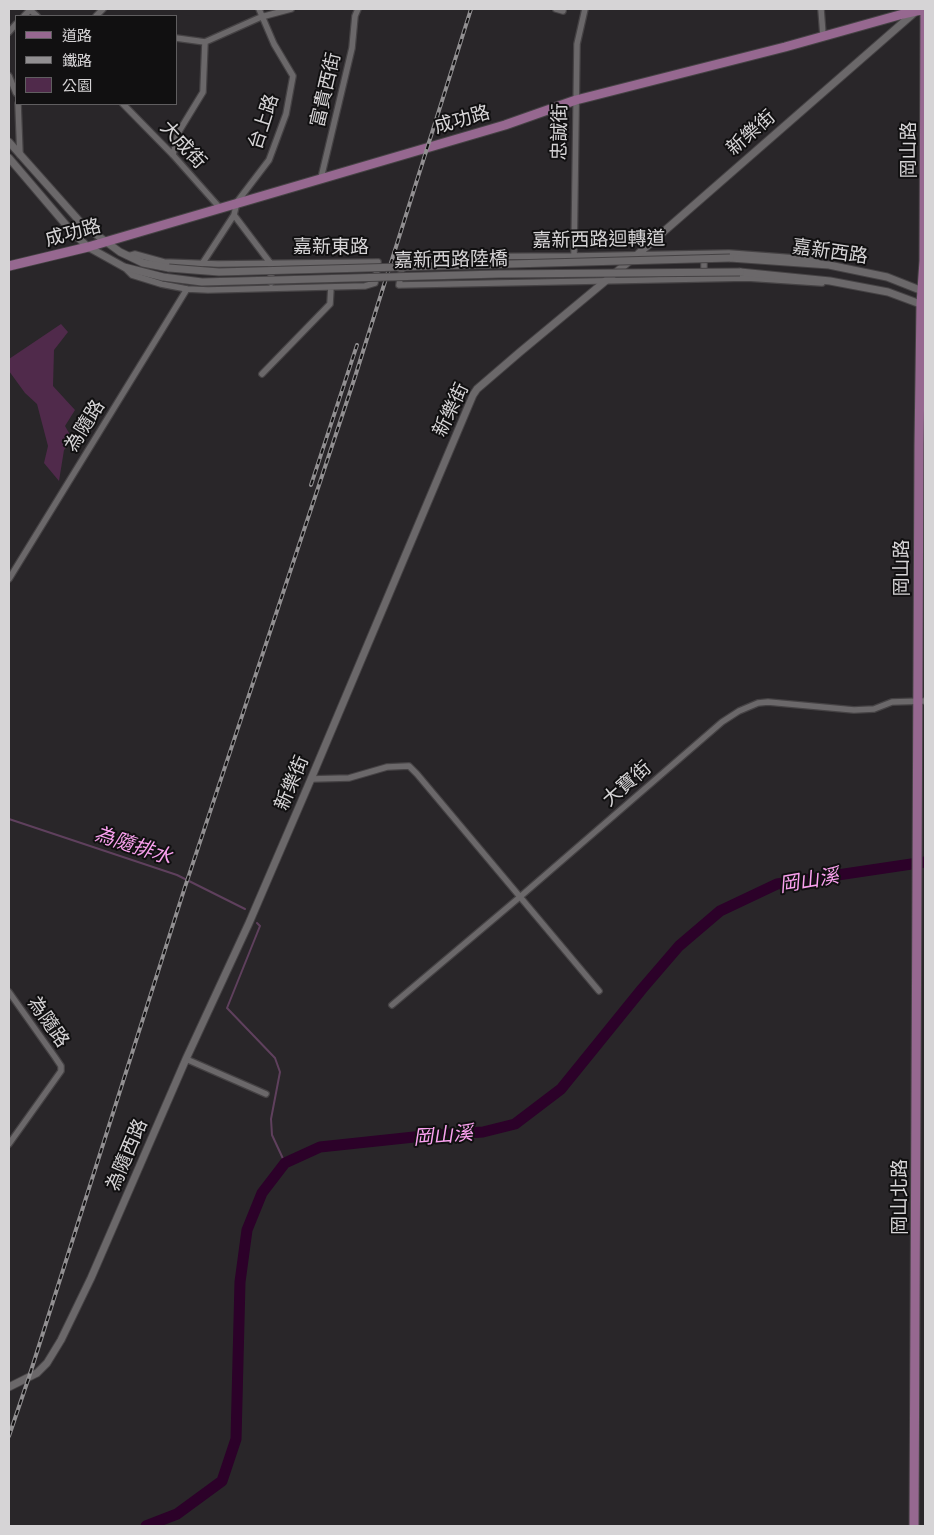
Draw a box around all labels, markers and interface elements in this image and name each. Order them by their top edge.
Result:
legend [15,15,178,105]
text: 道路 [62,29,92,44]
street label: 富貴西街 [306,50,346,130]
text: 鐵路 [62,54,92,69]
text: 公園 [62,79,92,94]
street label: 台上路 [244,91,284,153]
street label: 成功路 [431,101,493,139]
street label: 忠誠街 [548,103,572,161]
street label: 新樂街 [722,106,780,160]
street label: 大成街 [155,116,211,174]
street label: 岡山路 [898,122,920,178]
street label: 成功路 [43,215,103,251]
street label: 嘉新西路迴轉道 [532,227,666,253]
street label: 嘉新西路 [791,235,869,269]
street label: 嘉新東路 [293,236,369,258]
street label: 嘉新西路陸橋 [394,248,508,272]
street label: 新樂街 [428,379,474,441]
street label: 為隨路 [60,396,110,456]
street label: 岡山路 [891,540,913,596]
street label: 新樂街 [270,752,314,814]
street label: 大寶街 [598,757,656,811]
water label: 為隨排水 [91,822,175,870]
water label: 岡山溪 [777,864,841,898]
street label: 為隨路 [22,992,74,1052]
street label: 為隨西路 [102,1116,152,1194]
water label: 岡山溪 [412,1121,474,1151]
street label: 岡山北路 [889,1159,911,1235]

